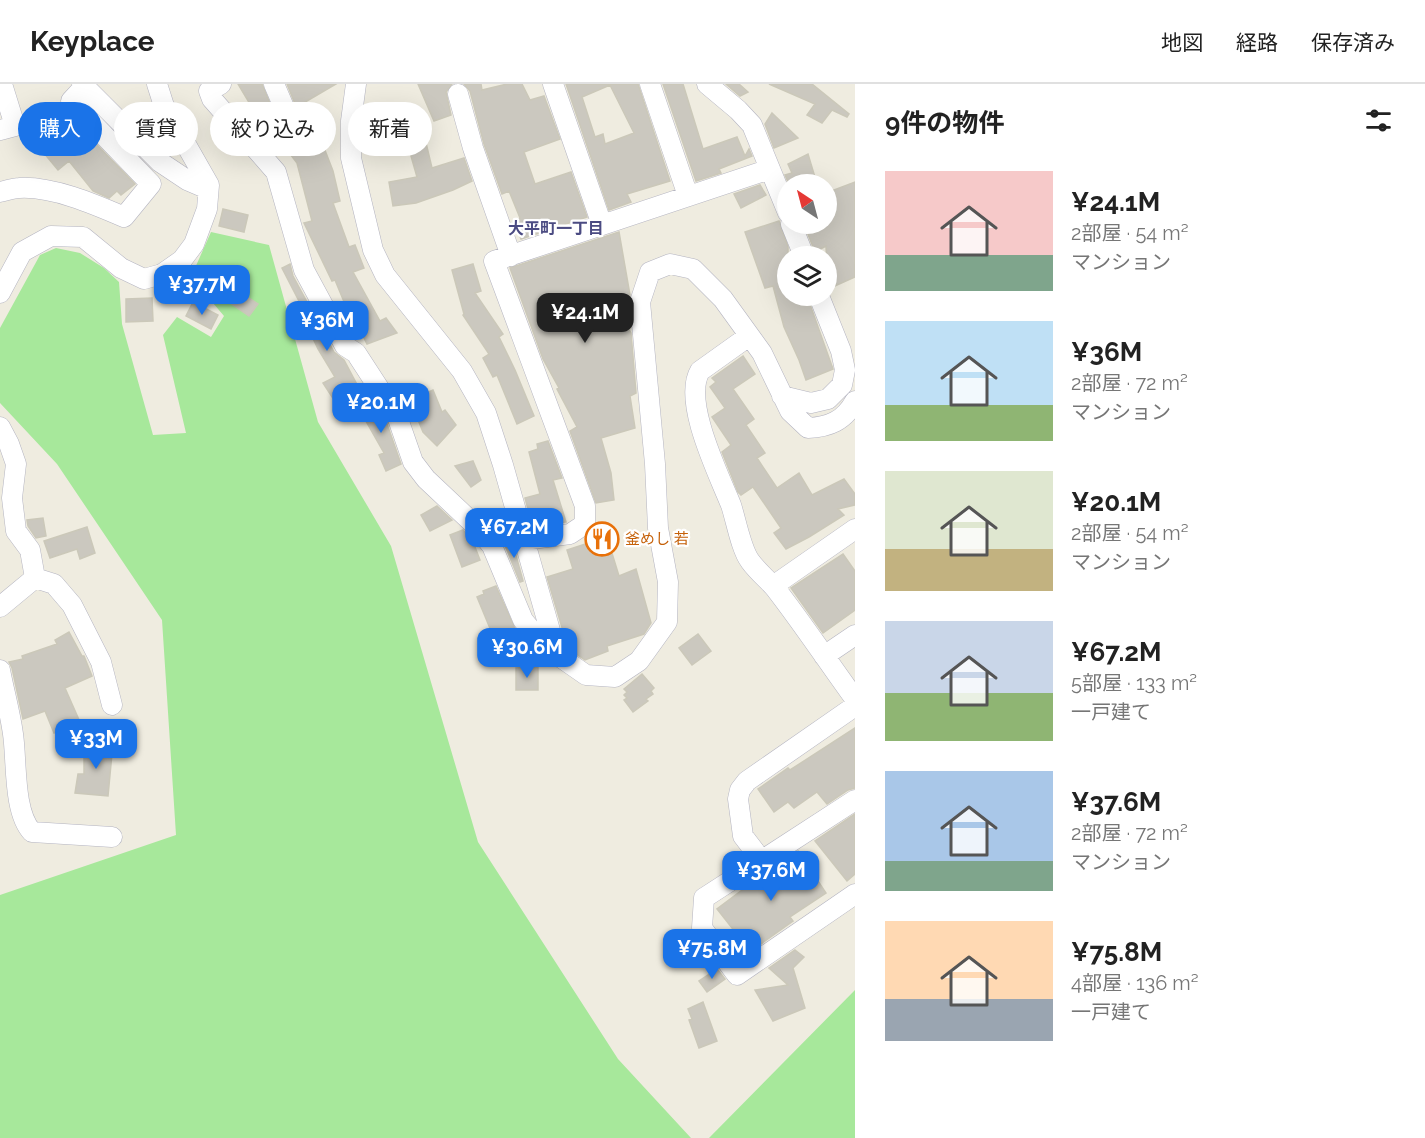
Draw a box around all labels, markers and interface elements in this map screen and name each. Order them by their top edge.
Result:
text: Keyplace [30,25,155,58]
text: 地図 [1161,30,1203,55]
text: 経路 [1236,30,1278,55]
text: 保存済み [1311,30,1395,55]
chip: 購入 [18,102,102,156]
chip: 賃貸 [114,102,198,156]
chip: 絞り込み [210,102,336,156]
chip: 新着 [348,102,432,156]
icon: filters [1362,104,1395,137]
text: 9件の物件 [885,108,1004,138]
north arrow [777,174,837,234]
map controls [777,174,837,306]
text: ¥24.1M [1071,187,1160,217]
icon: home [933,195,1005,267]
district label: 大平町一丁目 [508,219,604,238]
text: 2部屋 · 54 m² [1071,221,1188,245]
button: layers [777,246,837,306]
text: マンション [1071,250,1171,274]
pin: ¥37.7M [153,265,251,316]
text: ¥37.7M [168,272,236,296]
pin: ¥24.1M [536,293,634,344]
text: ¥24.1M [551,300,619,324]
pin: ¥36M [291,301,363,352]
text: ¥36M [300,308,354,332]
text: ¥36M [1071,337,1142,367]
icon: home [933,345,1005,417]
text: 2部屋 · 72 m² [1071,371,1188,395]
pin: ¥20.1M [332,383,430,434]
text: ¥20.1M [346,390,416,414]
text: マンション [1071,400,1171,424]
text: ¥20.1M [1071,487,1161,517]
icon: home [933,495,1005,567]
pin: ¥67.2M [465,508,563,559]
text: ¥67.2M [479,515,549,539]
restaurant icon: 釜めし 若 [584,521,620,557]
text: 2部屋 · 54 m² [1071,521,1188,545]
place label: 釜めし 若 [625,530,689,548]
text: マンション [1071,550,1171,574]
pin: ¥30.6M [478,628,576,679]
text: ¥30.6M [491,635,563,659]
text: ¥67.2M [1071,637,1161,667]
icon: home [933,645,1005,717]
text: 5部屋 · 133 m² [1071,671,1197,695]
text: 一戸建て [1071,700,1151,724]
pin: ¥33M [60,719,132,770]
text: ¥33M [69,726,123,750]
text: ¥37.6M [1071,787,1161,817]
icon: home [933,795,1005,867]
text: 2部屋 · 72 m² [1071,821,1188,845]
text: マンション [1071,850,1171,874]
pin: ¥37.6M [722,851,820,902]
text: ¥37.6M [736,858,806,882]
pin: ¥75.8M [663,929,761,980]
text: ¥75.8M [677,936,747,960]
text: ¥75.8M [1071,937,1162,967]
icon: home [933,945,1005,1017]
text: 4部屋 · 136 m² [1071,971,1198,995]
text: 一戸建て [1071,1000,1151,1024]

